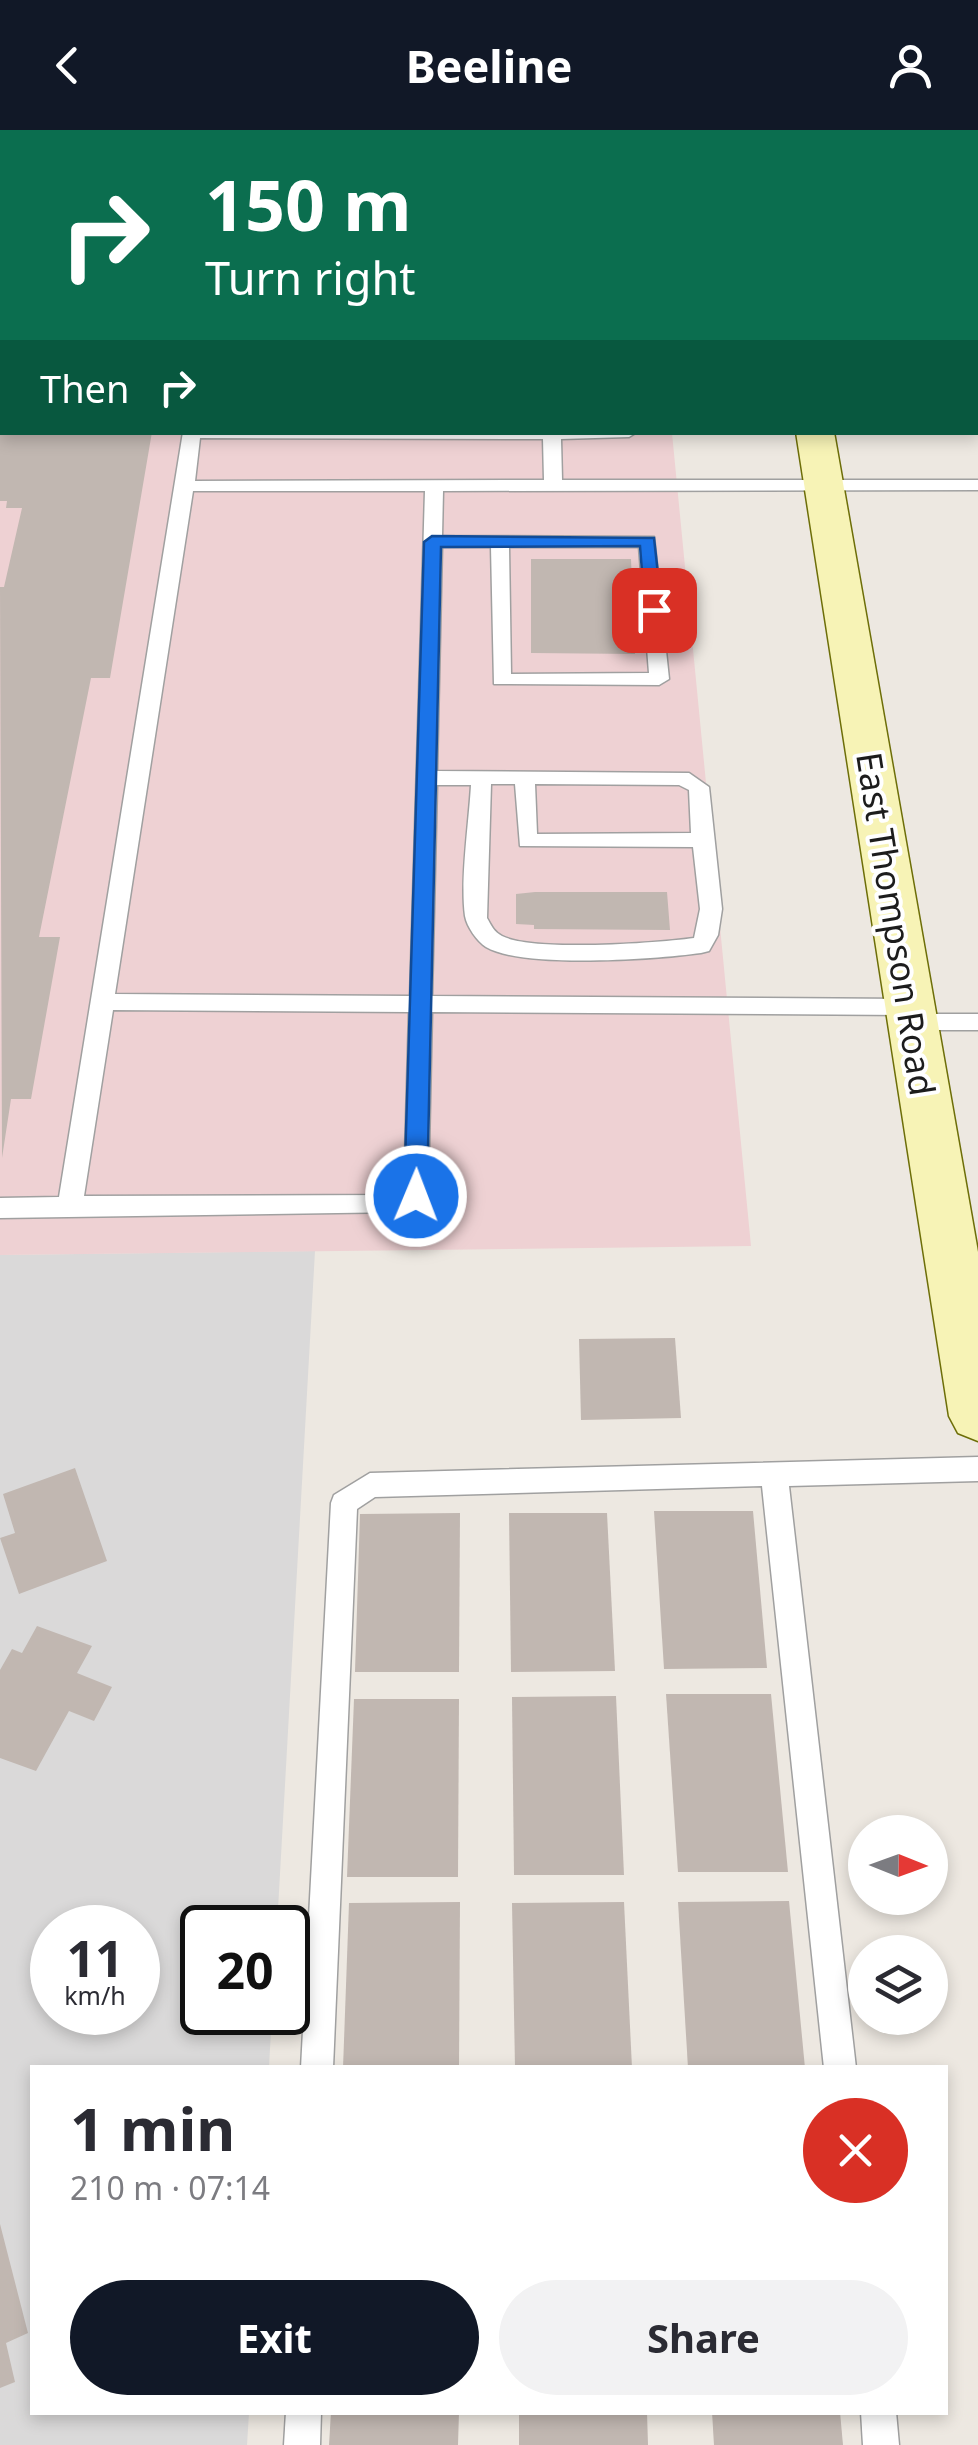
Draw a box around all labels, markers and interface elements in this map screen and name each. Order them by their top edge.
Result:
text: Beeline [406,35,572,96]
icon: back [40,38,95,93]
icon: person [883,38,938,93]
text: 150 m [205,156,412,252]
icon: right [40,170,170,300]
text: Turn right [205,247,416,308]
icon: right [150,360,205,415]
text: Then [40,362,130,414]
pin [612,568,697,653]
icon: arrive [627,583,682,638]
street label: East Thompson Road [846,749,947,1099]
position arrow [364,1144,468,1248]
north arrow [848,1815,948,1915]
map controls [848,1815,948,2035]
speed limit sign: 20 [180,1905,310,2035]
text: 11 [66,1924,124,1992]
button: layers [848,1935,948,2035]
text: km/h [64,1978,126,2012]
text: 1 min [70,2087,235,2169]
button: close [803,2098,908,2203]
text: 210 m · 07:14 [70,2166,270,2209]
button: Exit [70,2280,479,2395]
button: Share [499,2280,908,2395]

